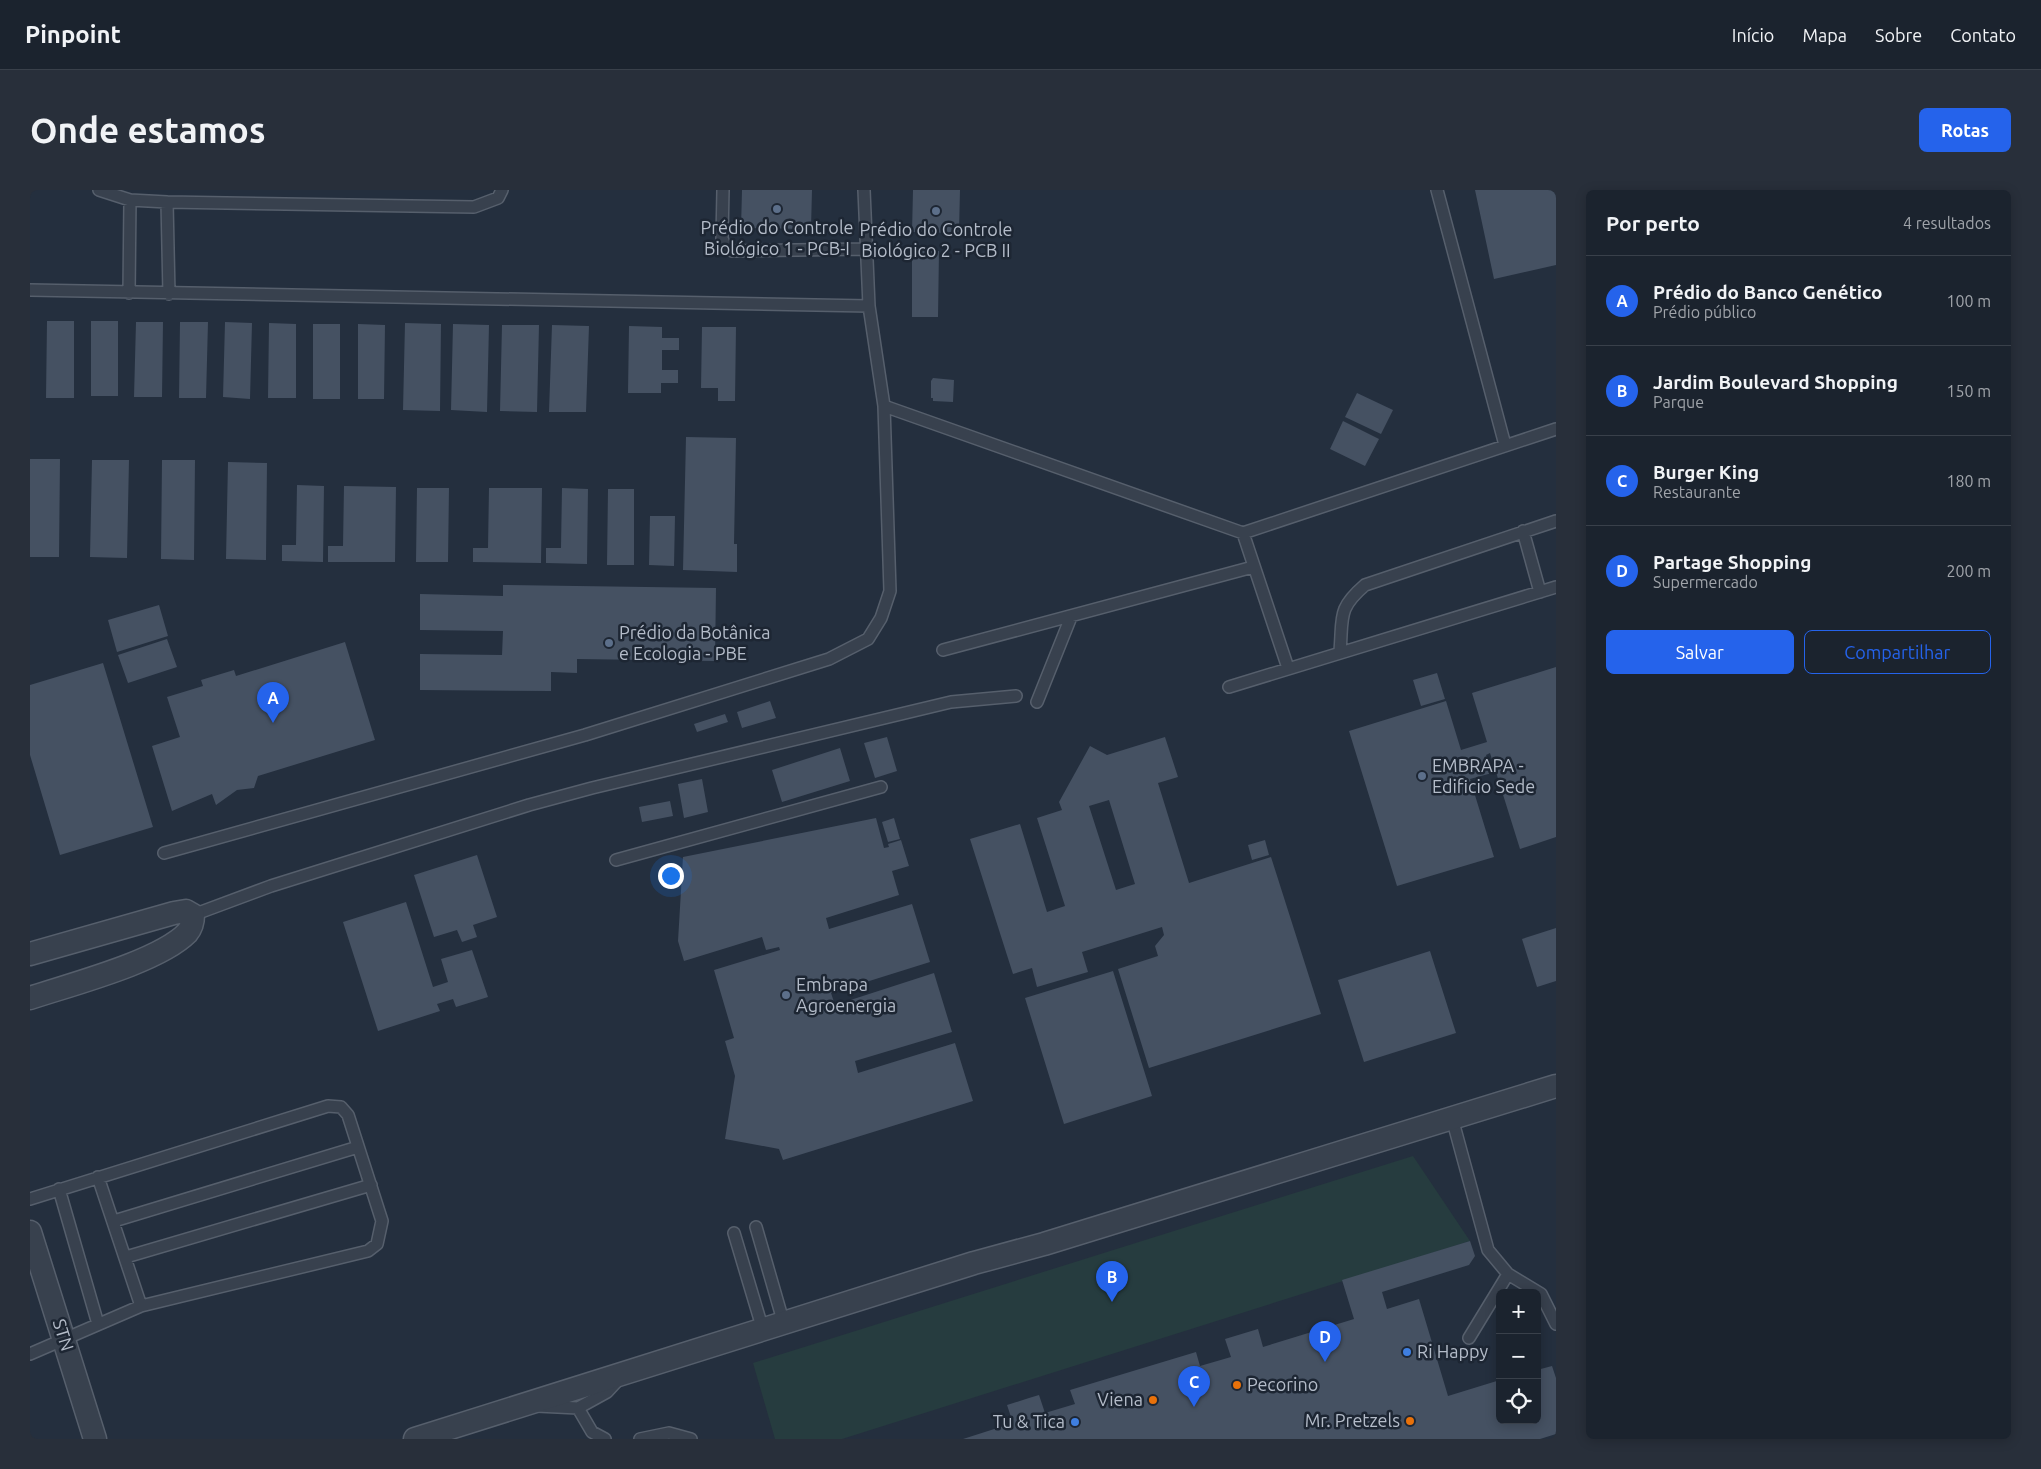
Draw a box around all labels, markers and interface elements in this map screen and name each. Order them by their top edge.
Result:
text: Pinpoint [25,21,121,48]
text: Início [1732,25,1774,45]
text: Mapa [1802,25,1847,45]
text: Sobre [1875,25,1922,45]
text: Contato [1950,25,2016,45]
button: Rotas [1919,108,2011,152]
text: Onde estamos [30,110,265,150]
marker: Prédio do Controle Biológico 1 - PCB-I [771,203,783,215]
marker: Prédio do Controle Biológico 2 - PCB II [930,205,942,217]
text: Por perto [1606,211,1700,235]
text: 4 resultados [1903,214,1991,232]
place label: Prédio do Controle Biológico 1 - PCB-I [700,217,854,258]
place label: Prédio do Controle Biológico 2 - PCB II [859,219,1013,260]
text: Prédio do Banco Genético [1653,281,1883,303]
text: A [1616,292,1628,310]
text: 100 m [1946,292,1991,310]
text: Prédio público [1653,303,1756,321]
text: Jardim Boulevard Shopping [1653,371,1898,393]
text: B [1617,382,1627,400]
text: 150 m [1946,382,1991,400]
text: Parque [1653,393,1704,411]
text: Burger King [1653,461,1759,483]
text: C [1617,472,1627,490]
text: 180 m [1946,472,1991,490]
text: Restaurante [1653,483,1741,501]
text: Partage Shopping [1653,551,1811,573]
text: D [1616,562,1628,580]
text: 200 m [1946,562,1991,580]
text: Supermercado [1653,573,1758,591]
place label: Prédio da Botânica e Ecologia - PBE [619,622,770,663]
button: Salvar [1606,630,1794,674]
button: Compartilhar [1804,630,1991,674]
marker: Prédio da Botânica e Ecologia - PBE [603,637,615,649]
pin: A [257,682,289,723]
place label: EMBRAPA - Edificio Sede [1432,755,1535,796]
marker: EMBRAPA - Edificio Sede [1416,770,1428,782]
your location [658,863,684,889]
place label: Embrapa Agroenergia [796,974,896,1015]
marker: Embrapa Agroenergia [780,989,792,1001]
pin: B [1096,1261,1128,1302]
map controls [1496,1289,1541,1424]
button: + [1496,1289,1541,1334]
street label: STN [50,1316,78,1353]
pin: D [1309,1321,1341,1362]
button: − [1496,1334,1541,1379]
place label: Ri Happy [1417,1341,1489,1361]
marker: Ri Happy [1401,1346,1413,1358]
pin: C [1178,1366,1210,1407]
place label: Pecorino [1247,1374,1318,1394]
marker: Pecorino [1231,1379,1243,1391]
button: locate [1496,1379,1541,1424]
place label: Viena [1097,1389,1143,1409]
marker: Viena [1147,1394,1159,1406]
place label: Mr. Pretzels [1305,1410,1400,1430]
place label: Tu & Tica [993,1411,1065,1431]
marker: Mr. Pretzels [1404,1415,1416,1427]
marker: Tu & Tica [1069,1416,1081,1428]

